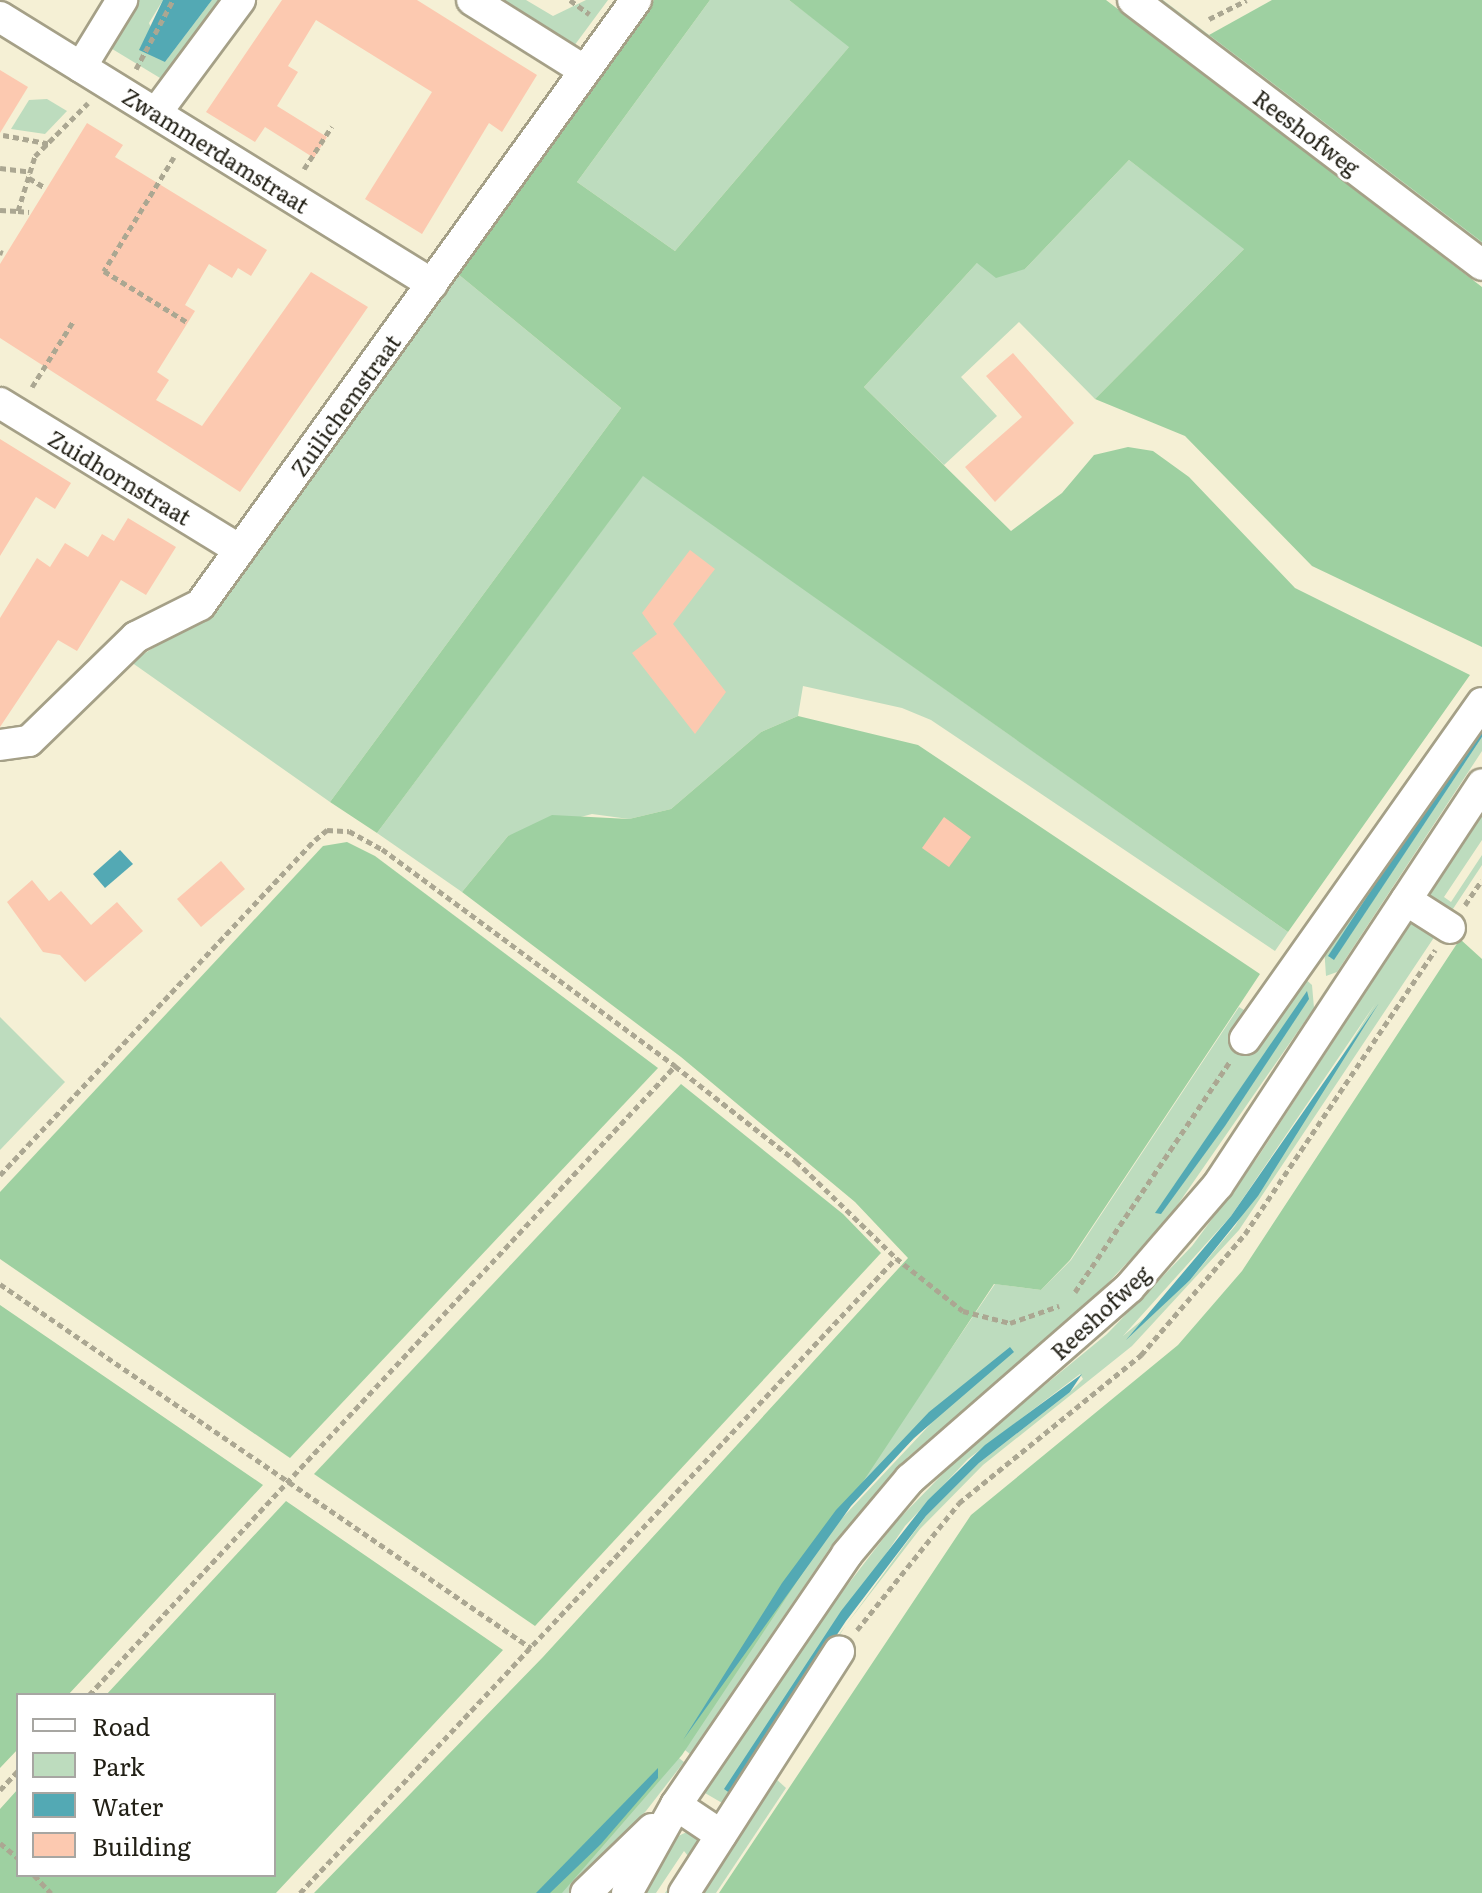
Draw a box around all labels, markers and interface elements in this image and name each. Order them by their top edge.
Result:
street label: Zwammerdamstraat [118,82,314,218]
street label: Reeshofweg [1249,84,1365,180]
street label: Zuilichemstraat [285,329,405,481]
street label: Zuidhornstraat [44,424,196,530]
street label: Reeshofweg [1045,1259,1155,1365]
legend [16,1693,276,1877]
text: Road [92,1708,150,1743]
text: Park [92,1748,145,1783]
text: Water [92,1788,163,1823]
text: Building [92,1828,191,1863]

